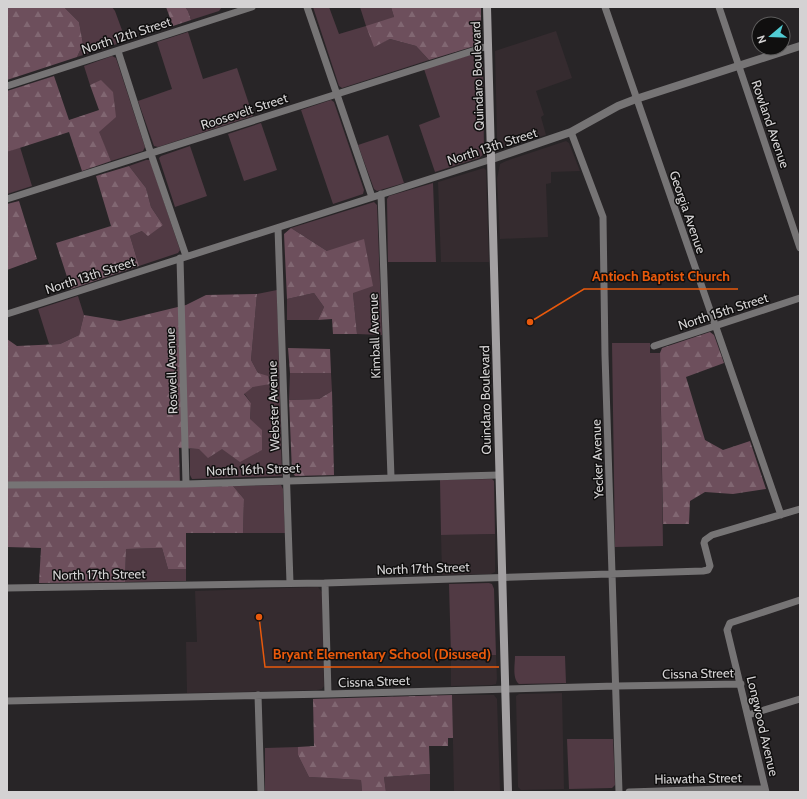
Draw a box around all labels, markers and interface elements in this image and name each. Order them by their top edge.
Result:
street label: North 12th Street [79,13,173,57]
north arrow [751,16,791,56]
street label: Quindaro Boulevard [467,21,487,131]
text: N [754,33,769,45]
street label: Rowland Avenue [748,78,794,170]
street label: Roosevelt Street [198,89,290,133]
street label: North 13th Street [445,124,540,168]
street label: Georgia Avenue [666,169,710,256]
street label: North 13th Street [43,253,138,297]
callout: Antioch Baptist Church [584,263,738,289]
text: Antioch Baptist Church [592,267,730,285]
street label: North 15th Street [676,289,771,333]
street label: Kimball Avenue [364,293,383,379]
street label: Roswell Avenue [161,327,181,414]
street label: Quindaro Boulevard [476,345,494,455]
street label: Webster Avenue [263,360,283,451]
street label: Yecker Avenue [588,419,606,500]
street label: North 16th Street [206,459,301,479]
street label: North 17th Street [376,558,470,578]
street label: North 17th Street [52,565,146,583]
callout: Bryant Elementary School (Disused) [265,641,499,667]
text: Bryant Elementary School (Disused) [273,645,491,663]
street label: Cissna Street [662,664,735,682]
street label: Cissna Street [338,672,411,690]
street label: Longwood Avenue [744,674,782,778]
street label: Hiawatha Street [654,769,742,787]

